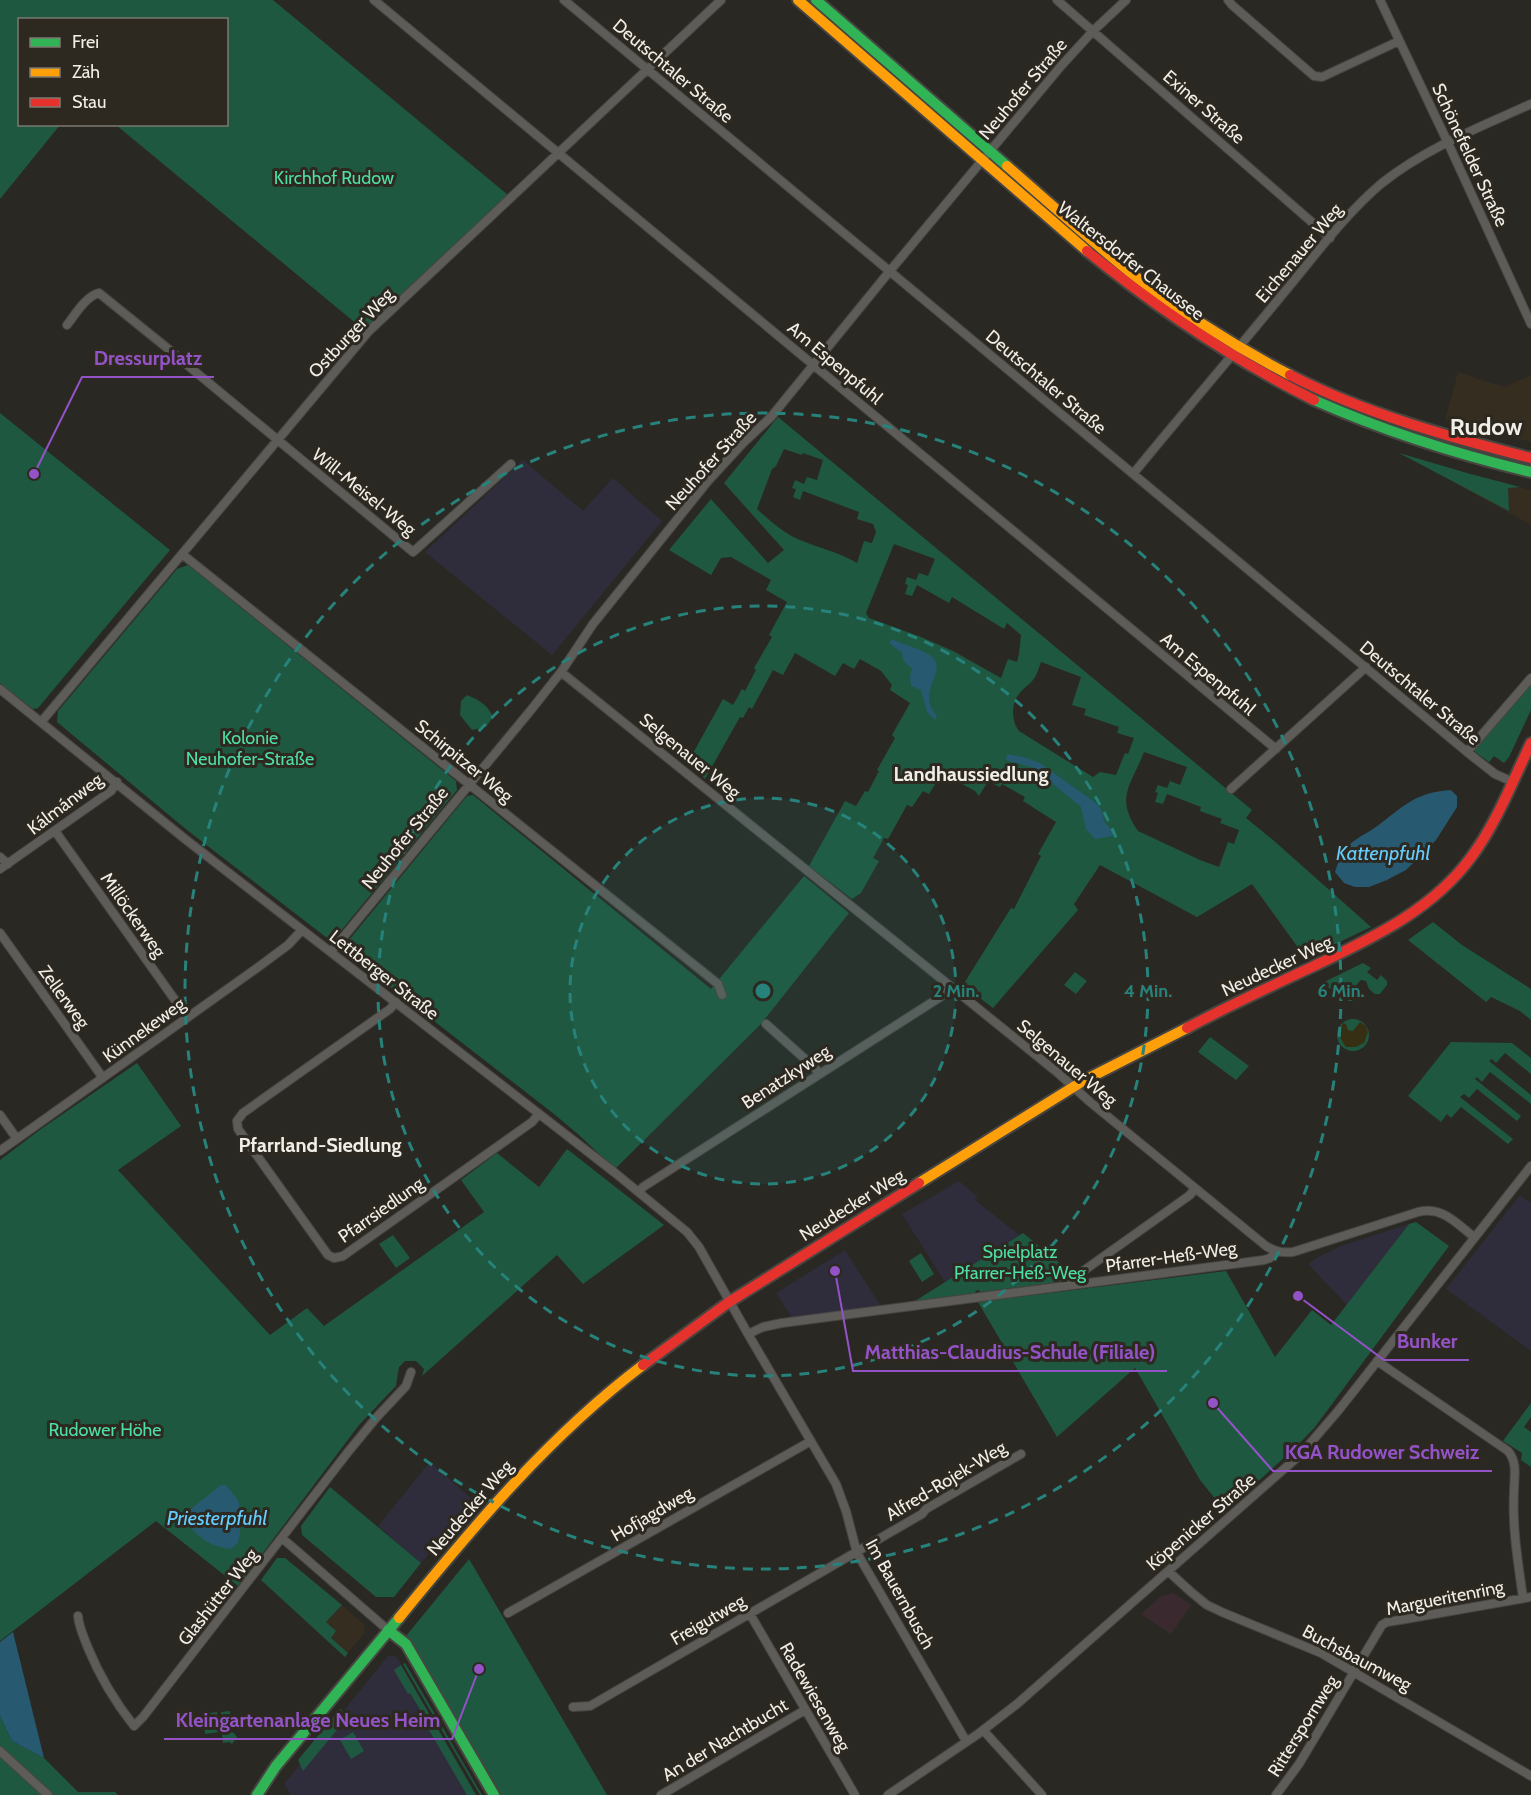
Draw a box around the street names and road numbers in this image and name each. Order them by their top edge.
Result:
street label: Deutschtaler Straße [608,14,738,128]
street label: Neuhofer Straße [974,34,1072,144]
street label: Exiner Straße [1159,65,1249,149]
street label: Schönefelder Straße [1427,80,1513,230]
street label: Waltersdorfer Chaussee [1053,197,1209,325]
street label: Eichenauer Weg [1251,198,1348,307]
street label: Ostburger Weg [304,283,399,382]
street label: Am Espenpfuhl [783,317,887,409]
street label: Deutschtaler Straße [981,325,1111,439]
street label: Neuhofer Straße [661,407,761,515]
street label: Will-Meisel-Weg [308,443,421,541]
street label: Am Espenpfuhl [1156,628,1260,720]
street label: Deutschtaler Straße [1355,636,1485,750]
street label: Selgenauer Weg [635,709,746,804]
street label: Schirpitzer Weg [411,715,518,808]
street label: Kálmánweg [23,768,108,839]
street label: Neuhofer Straße [357,782,453,894]
street label: Millöckerweg [96,868,171,962]
street label: Lettberger Straße [325,925,443,1025]
street label: Neudecker Weg [1218,930,1337,1001]
street label: Zellerweg [34,961,95,1034]
street label: Künnekeweg [98,992,190,1067]
street label: Selgenauer Weg [1013,1015,1122,1112]
street label: Benatzkyweg [738,1040,835,1114]
street label: Neudecker Weg [795,1163,909,1246]
street label: Pfarrsiedlung [334,1172,429,1248]
street label: Pfarrer-Heß-Weg [1104,1237,1239,1277]
street label: Alfred-Rojek-Weg [882,1436,1011,1526]
street label: Neudecker Weg [422,1455,518,1560]
street label: Köpenicker Straße [1142,1469,1260,1575]
street label: Hofjagdweg [607,1481,698,1546]
street label: Im Bauernbusch [861,1535,939,1653]
street label: Glashütter Weg [173,1543,263,1650]
street label: Margueritenring [1384,1576,1507,1620]
street label: Freigutweg [667,1589,750,1650]
street label: Buchsbaumweg [1299,1620,1416,1696]
street label: Radewiesenweg [775,1638,856,1756]
street label: Ritterspornweg [1263,1670,1344,1781]
street label: An der Nachtbucht [658,1694,792,1786]

